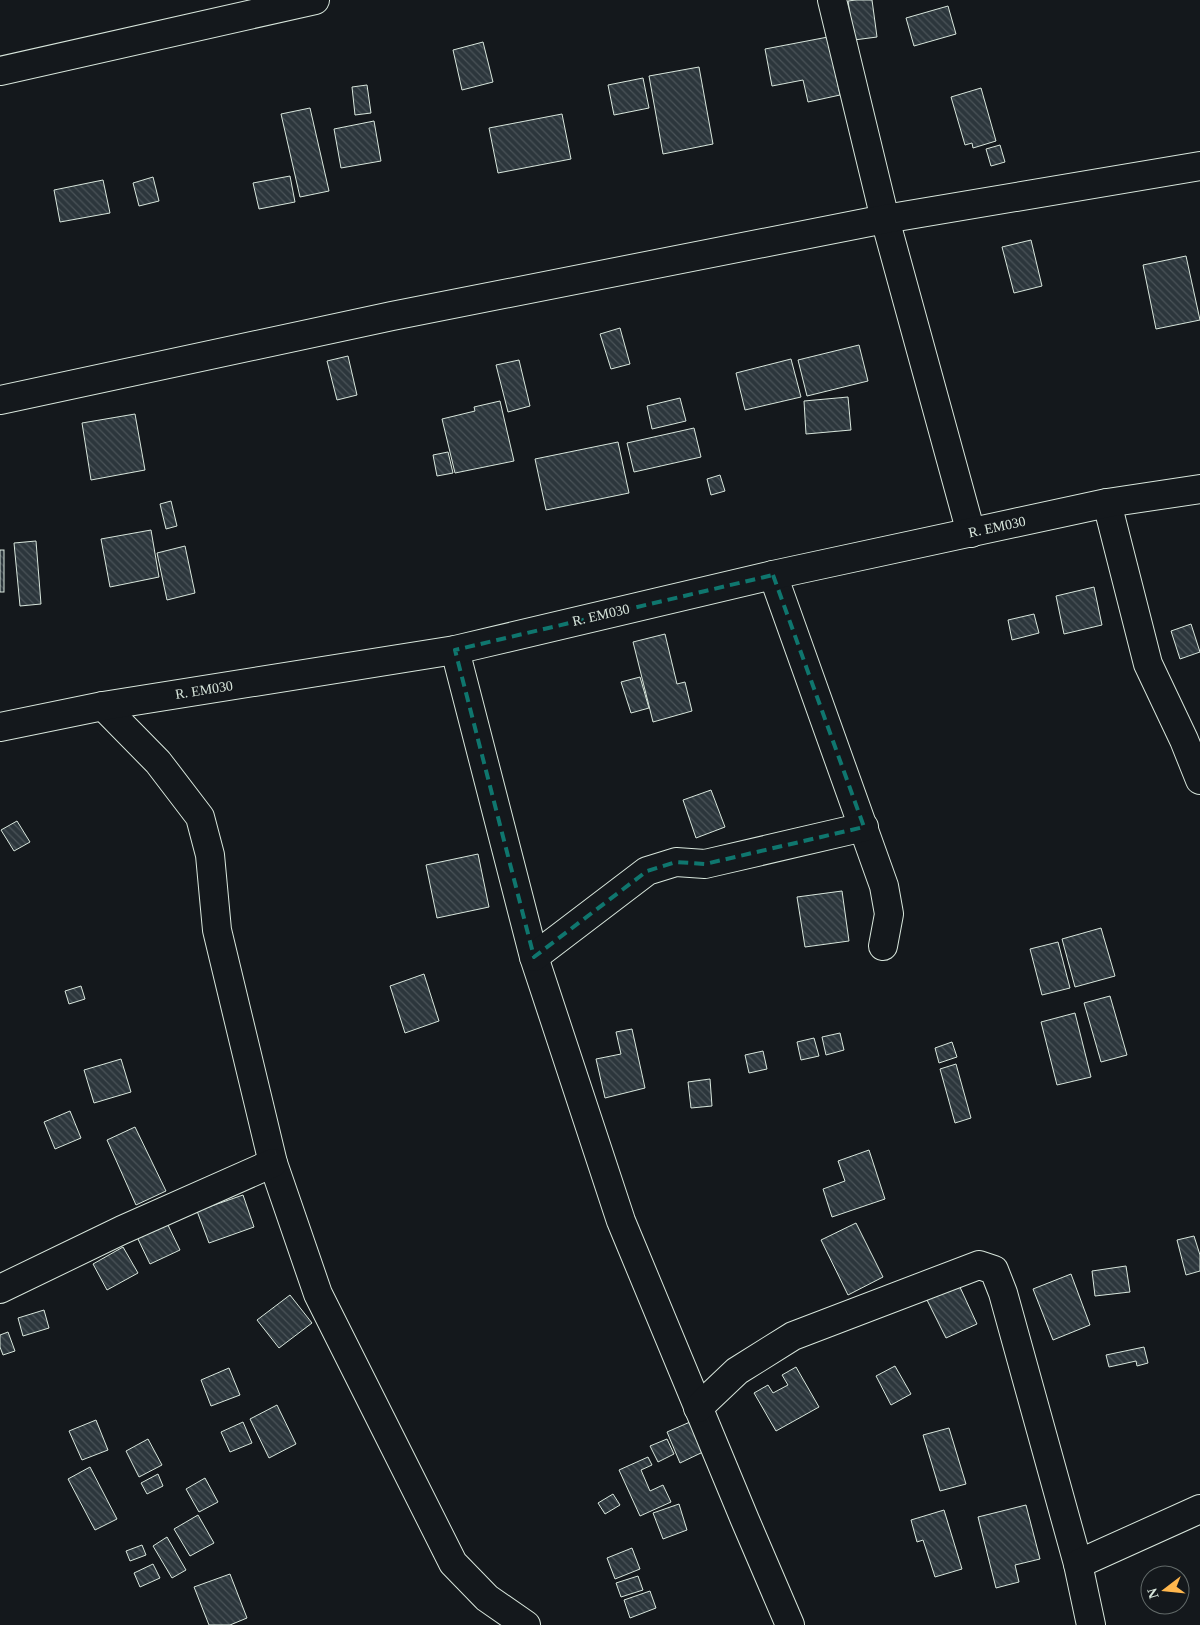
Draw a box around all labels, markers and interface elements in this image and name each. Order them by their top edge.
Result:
street label: R. EM030 [967,514,1027,540]
street label: R. EM030 [571,601,631,629]
street label: R. EM030 [174,678,234,702]
north arrow [1140,1565,1190,1615]
text: N [1144,1587,1162,1600]

